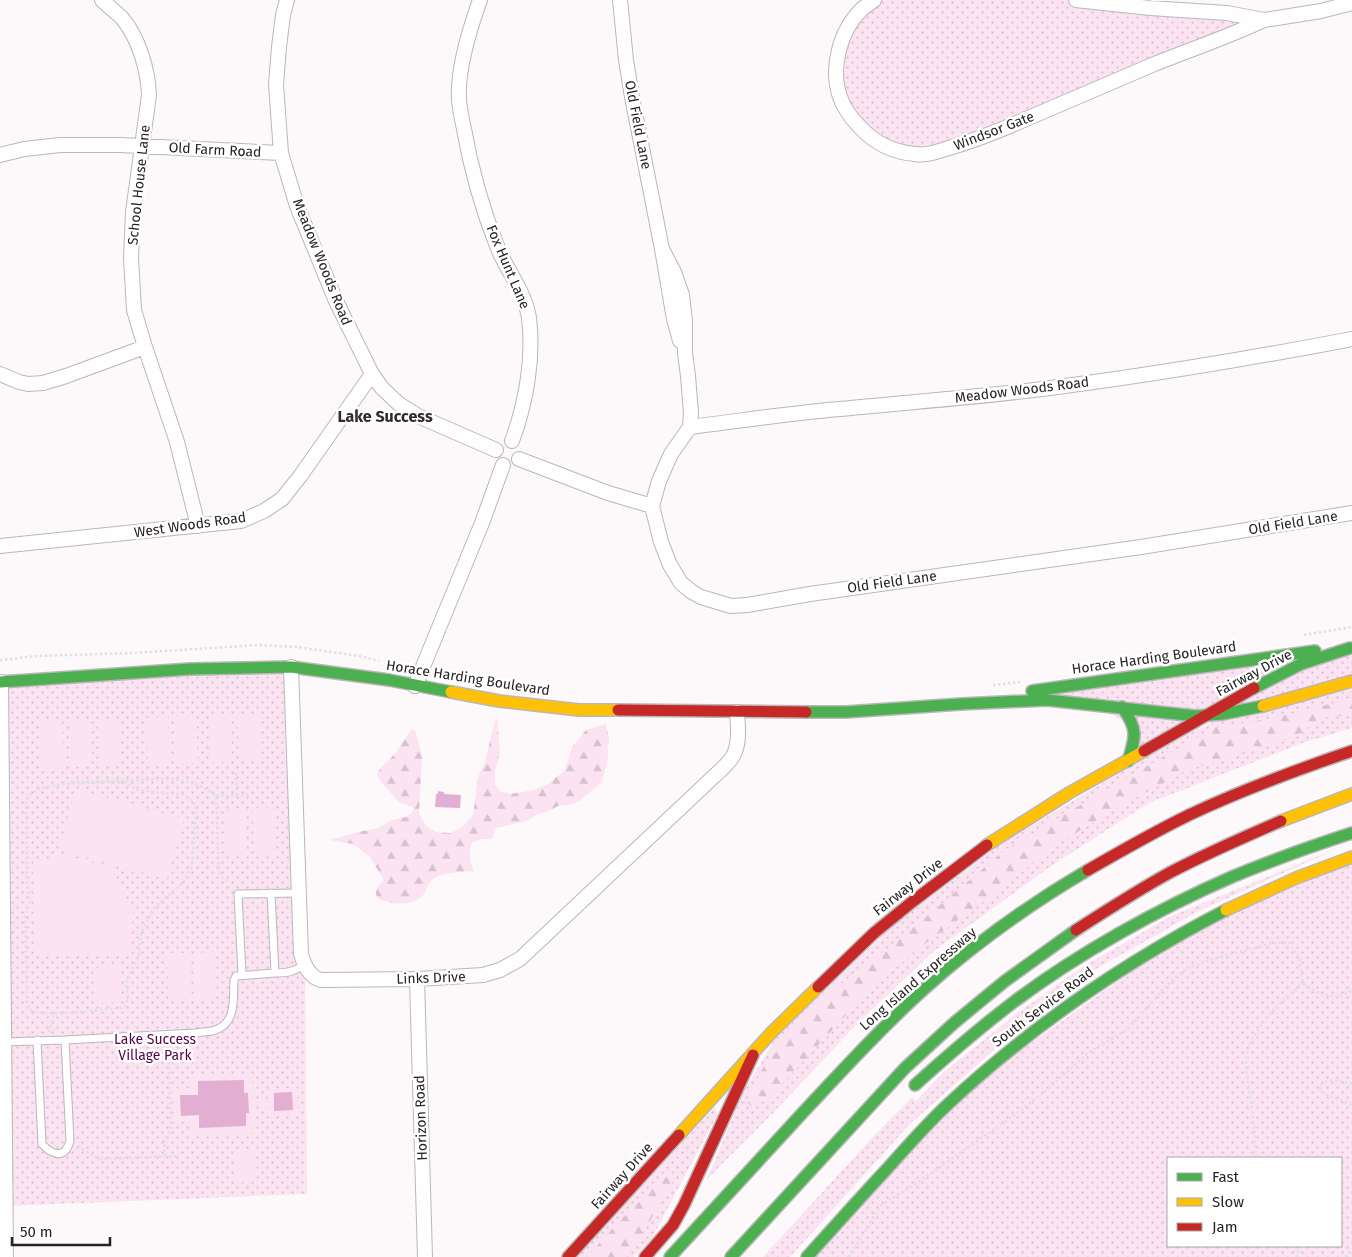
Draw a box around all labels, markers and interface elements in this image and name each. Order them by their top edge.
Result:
street label: Old Field Lane [621,79,655,171]
street label: Windsor Gate [951,108,1037,154]
street label: School House Lane [124,124,154,246]
street label: Old Farm Road [168,139,262,161]
street label: Meadow Woods Road [289,196,355,328]
street label: Fox Hunt Lane [483,222,533,312]
street label: Meadow Woods Road [954,373,1090,407]
district label: Lake Success [337,407,433,426]
street label: Old Field Lane [1247,508,1339,538]
street label: West Woods Road [133,509,247,541]
street label: Old Field Lane [846,567,938,597]
street label: Horace Harding Boulevard [1071,638,1237,678]
street label: Fairway Drive [1213,646,1295,700]
street label: Horace Harding Boulevard [385,657,551,699]
street label: Fairway Drive [870,855,946,919]
street label: Long Island Expressway [856,924,980,1034]
street label: South Service Road [989,963,1097,1051]
street label: Links Drive [396,968,466,988]
park label: Lake Success Village Park [114,1031,196,1064]
street label: Horizon Road [411,1075,431,1161]
street label: Fairway Drive [588,1139,656,1213]
legend [1167,1157,1342,1247]
text: Fast [1212,1168,1239,1186]
text: Slow [1212,1193,1244,1211]
scale bar [12,1214,110,1246]
text: Jam [1212,1218,1238,1236]
text: 50 m [20,1223,53,1241]

